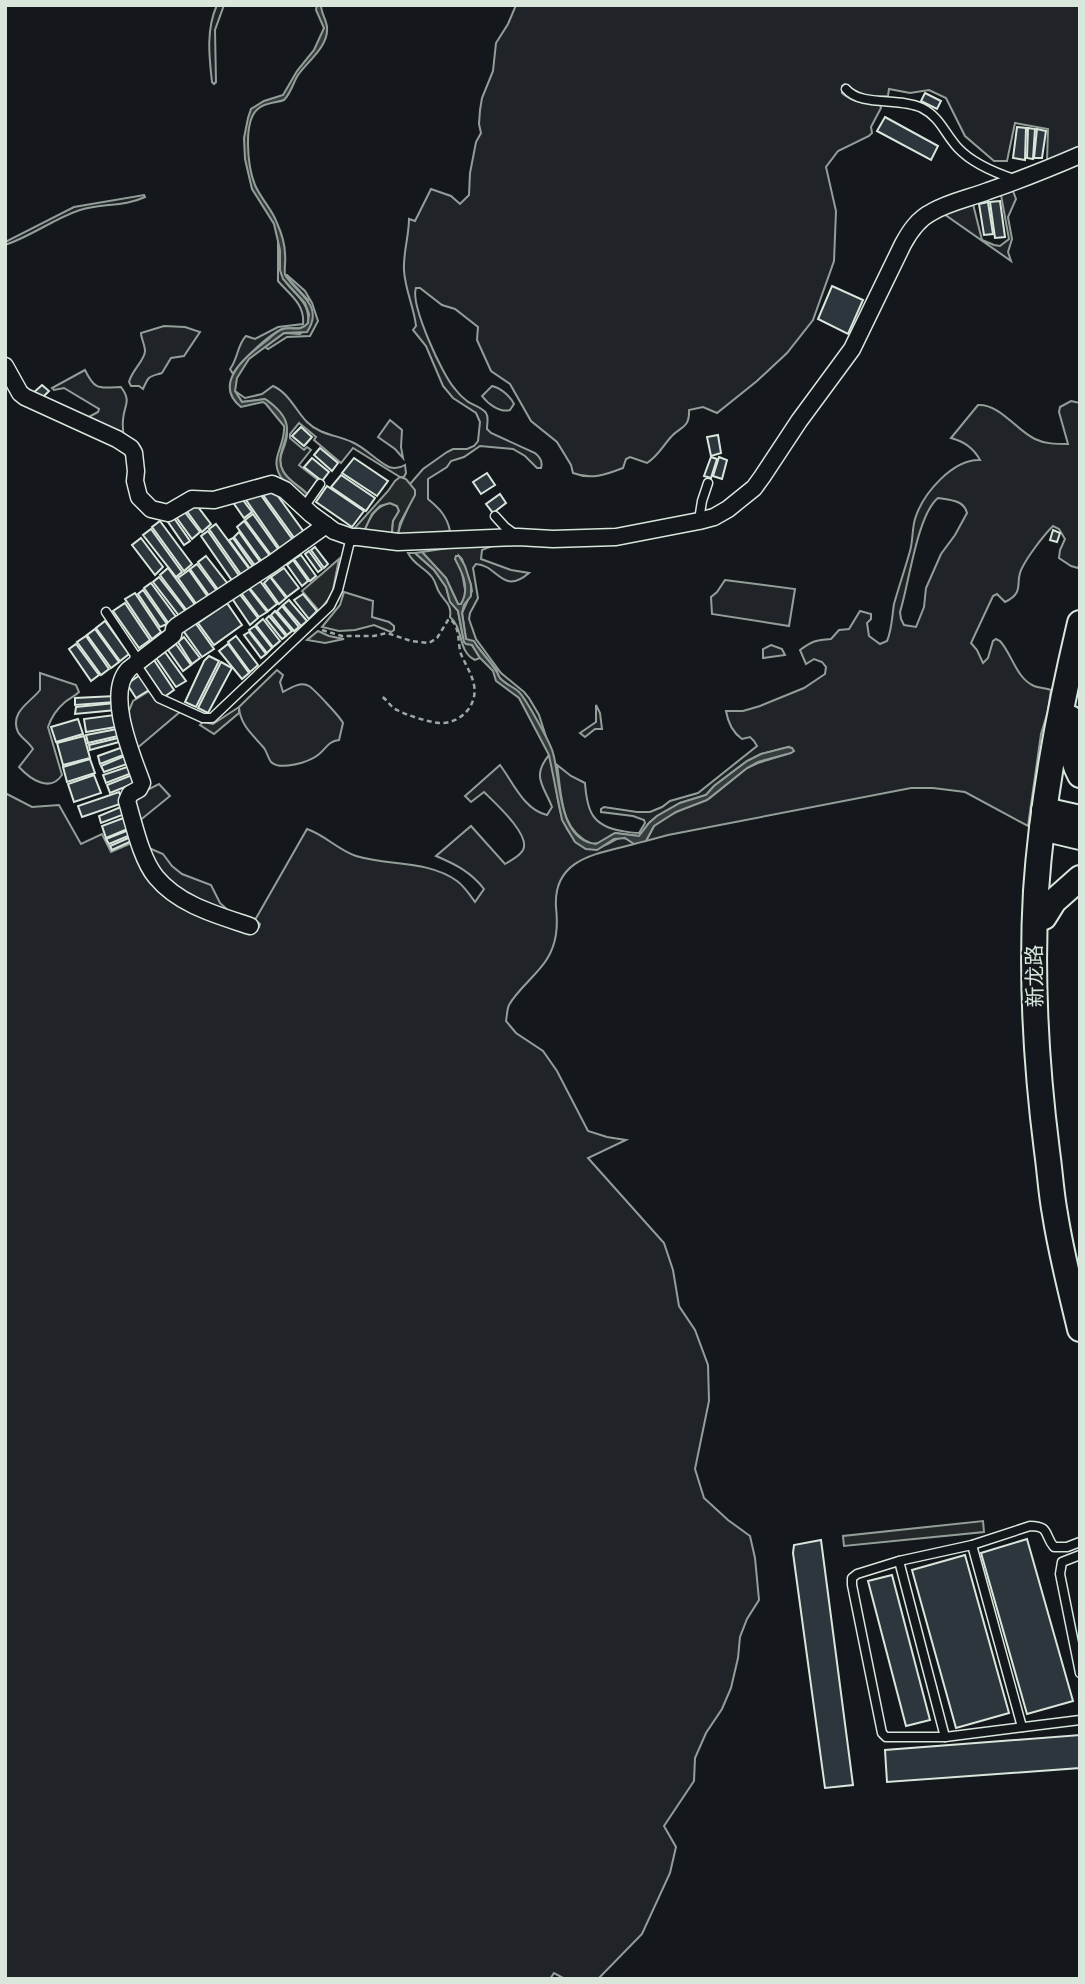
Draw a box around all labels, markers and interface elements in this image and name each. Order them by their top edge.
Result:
street label: 新龙路 [1022,944,1048,1008]

